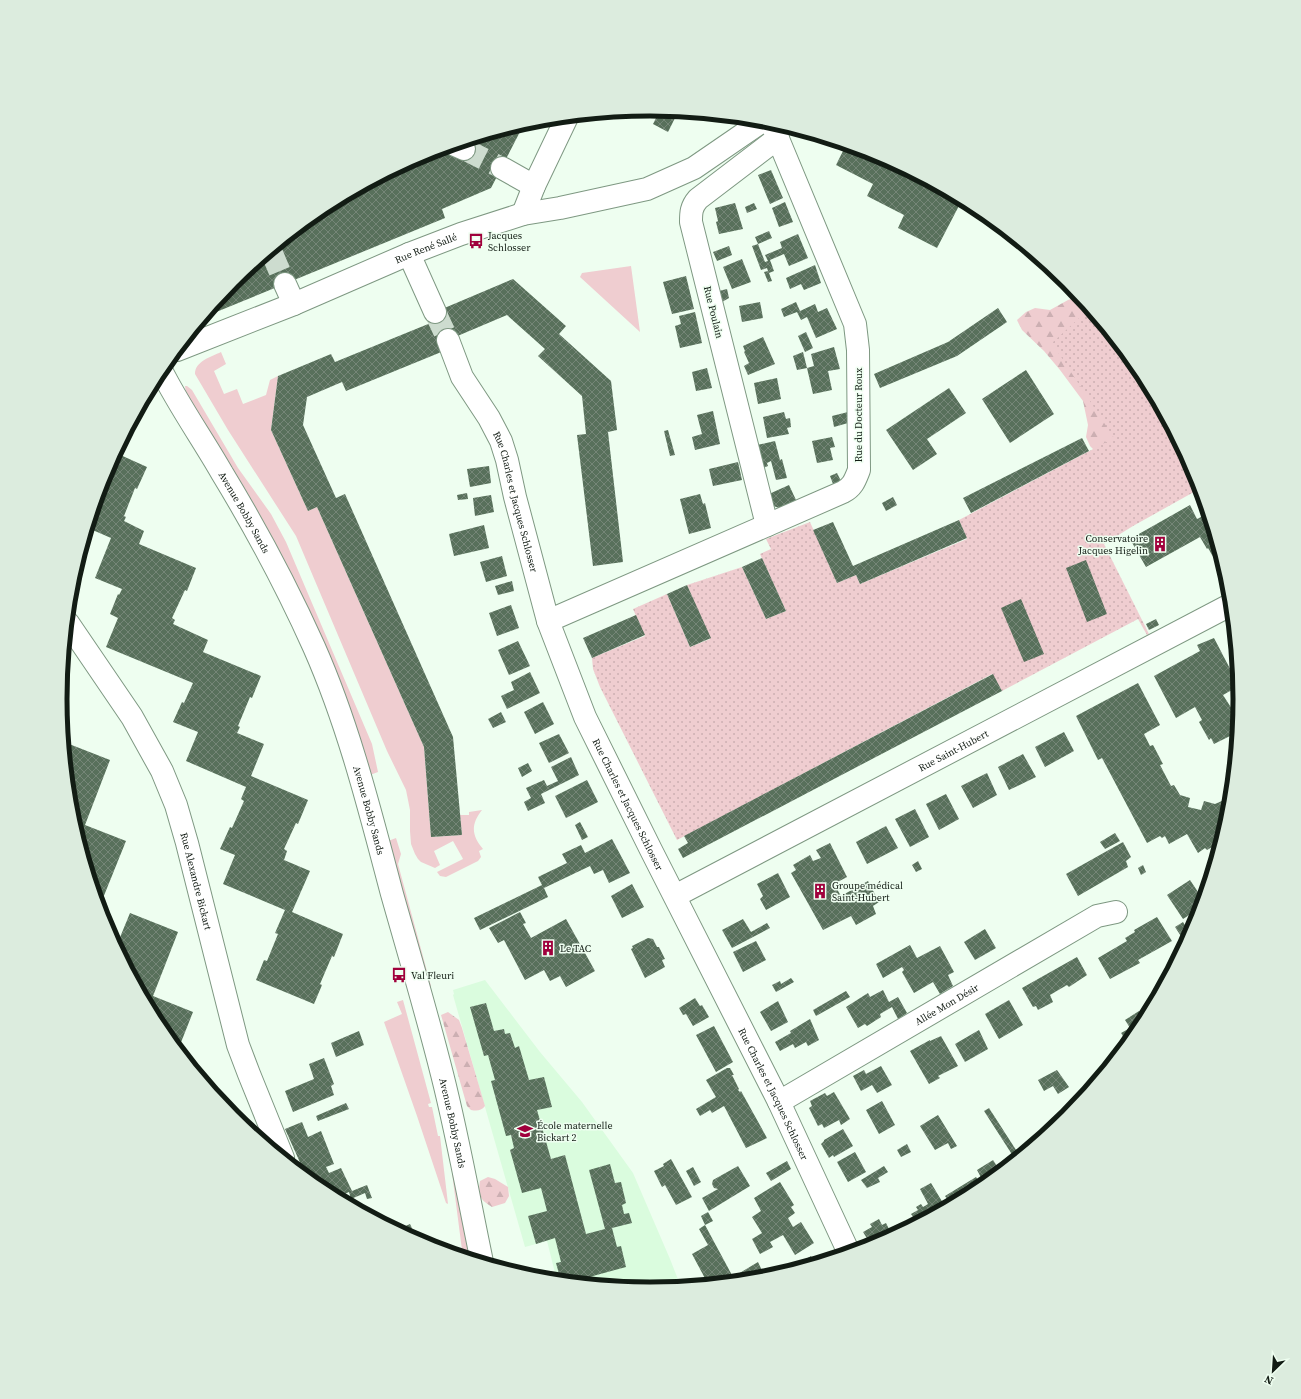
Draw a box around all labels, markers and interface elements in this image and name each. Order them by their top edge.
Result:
place label: Jacques Schlosser [487,229,531,254]
street label: Rue René Sallé [393,230,459,266]
bus stop icon: Jacques Schlosser [467,232,485,250]
street label: Rue Poulain [701,285,726,340]
street label: Rue du Docteur Roux [852,367,865,462]
street label: Rue Charles et Jacques Schlosser [490,429,541,574]
street label: Avenue Bobby Sands [216,469,273,556]
place label: Conservatoire Jacques Higelin [1078,532,1148,557]
building icon: Conservatoire Jacques Higelin [1151,535,1169,553]
street label: Rue Saint-Hubert [916,727,991,774]
street label: Rue Charles et Jacques Schlosser [590,736,667,873]
street label: Avenue Bobby Sands [350,764,387,856]
street label: Rue Alexandre Bickart [177,831,215,932]
place label: Groupe médical Saint-Hubert [832,879,903,904]
building icon: Groupe médical Saint-Hubert [811,882,829,900]
building icon: Le TAC [539,939,557,957]
place label: Le TAC [560,942,591,955]
bus stop icon: Val Fleuri [390,966,408,984]
place label: Val Fleuri [411,969,454,982]
street label: Allée Mon Désir [912,980,982,1028]
street label: Rue Charles et Jacques Schlosser [735,1026,811,1163]
street label: Avenue Bobby Sands [436,1077,469,1169]
place label: École maternelle Bickart 2 [537,1119,613,1144]
school or university icon: École maternelle Bickart 2 [516,1122,534,1140]
north arrow [1253,1351,1293,1391]
text: N [1262,1371,1276,1388]

